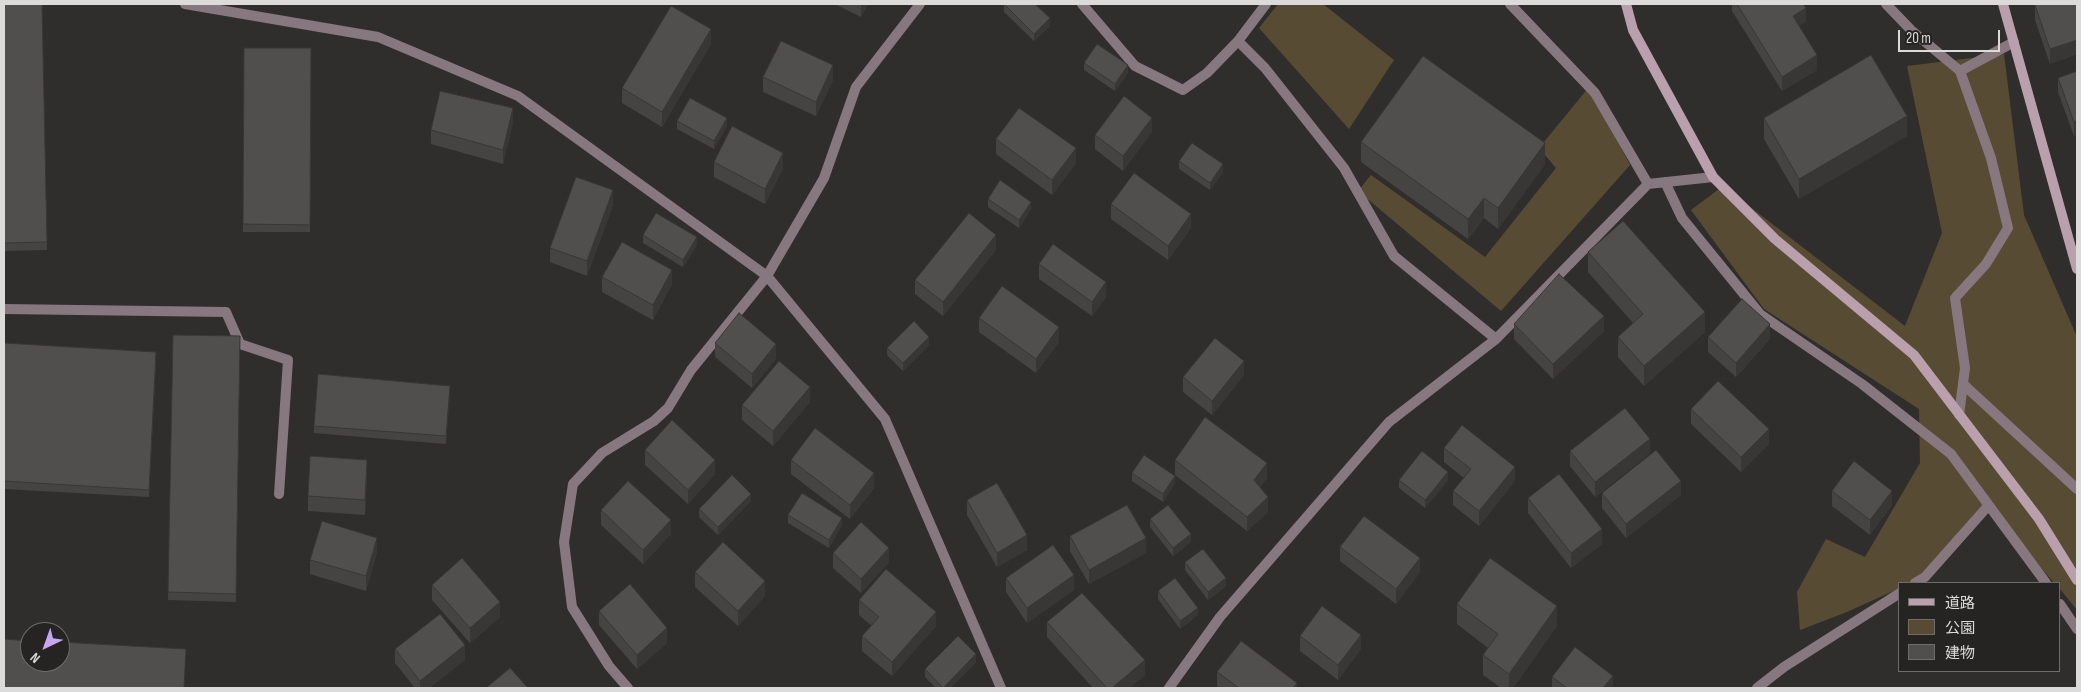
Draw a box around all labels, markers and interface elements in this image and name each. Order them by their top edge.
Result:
scale bar [1901,20,2004,52]
text: 20 m [1906,29,1931,48]
legend [1898,582,2061,672]
text: 道路 [1945,594,1975,613]
text: 公園 [1945,619,1975,638]
north arrow [20,622,70,672]
text: 建物 [1945,644,1975,663]
text: N [27,649,44,667]

